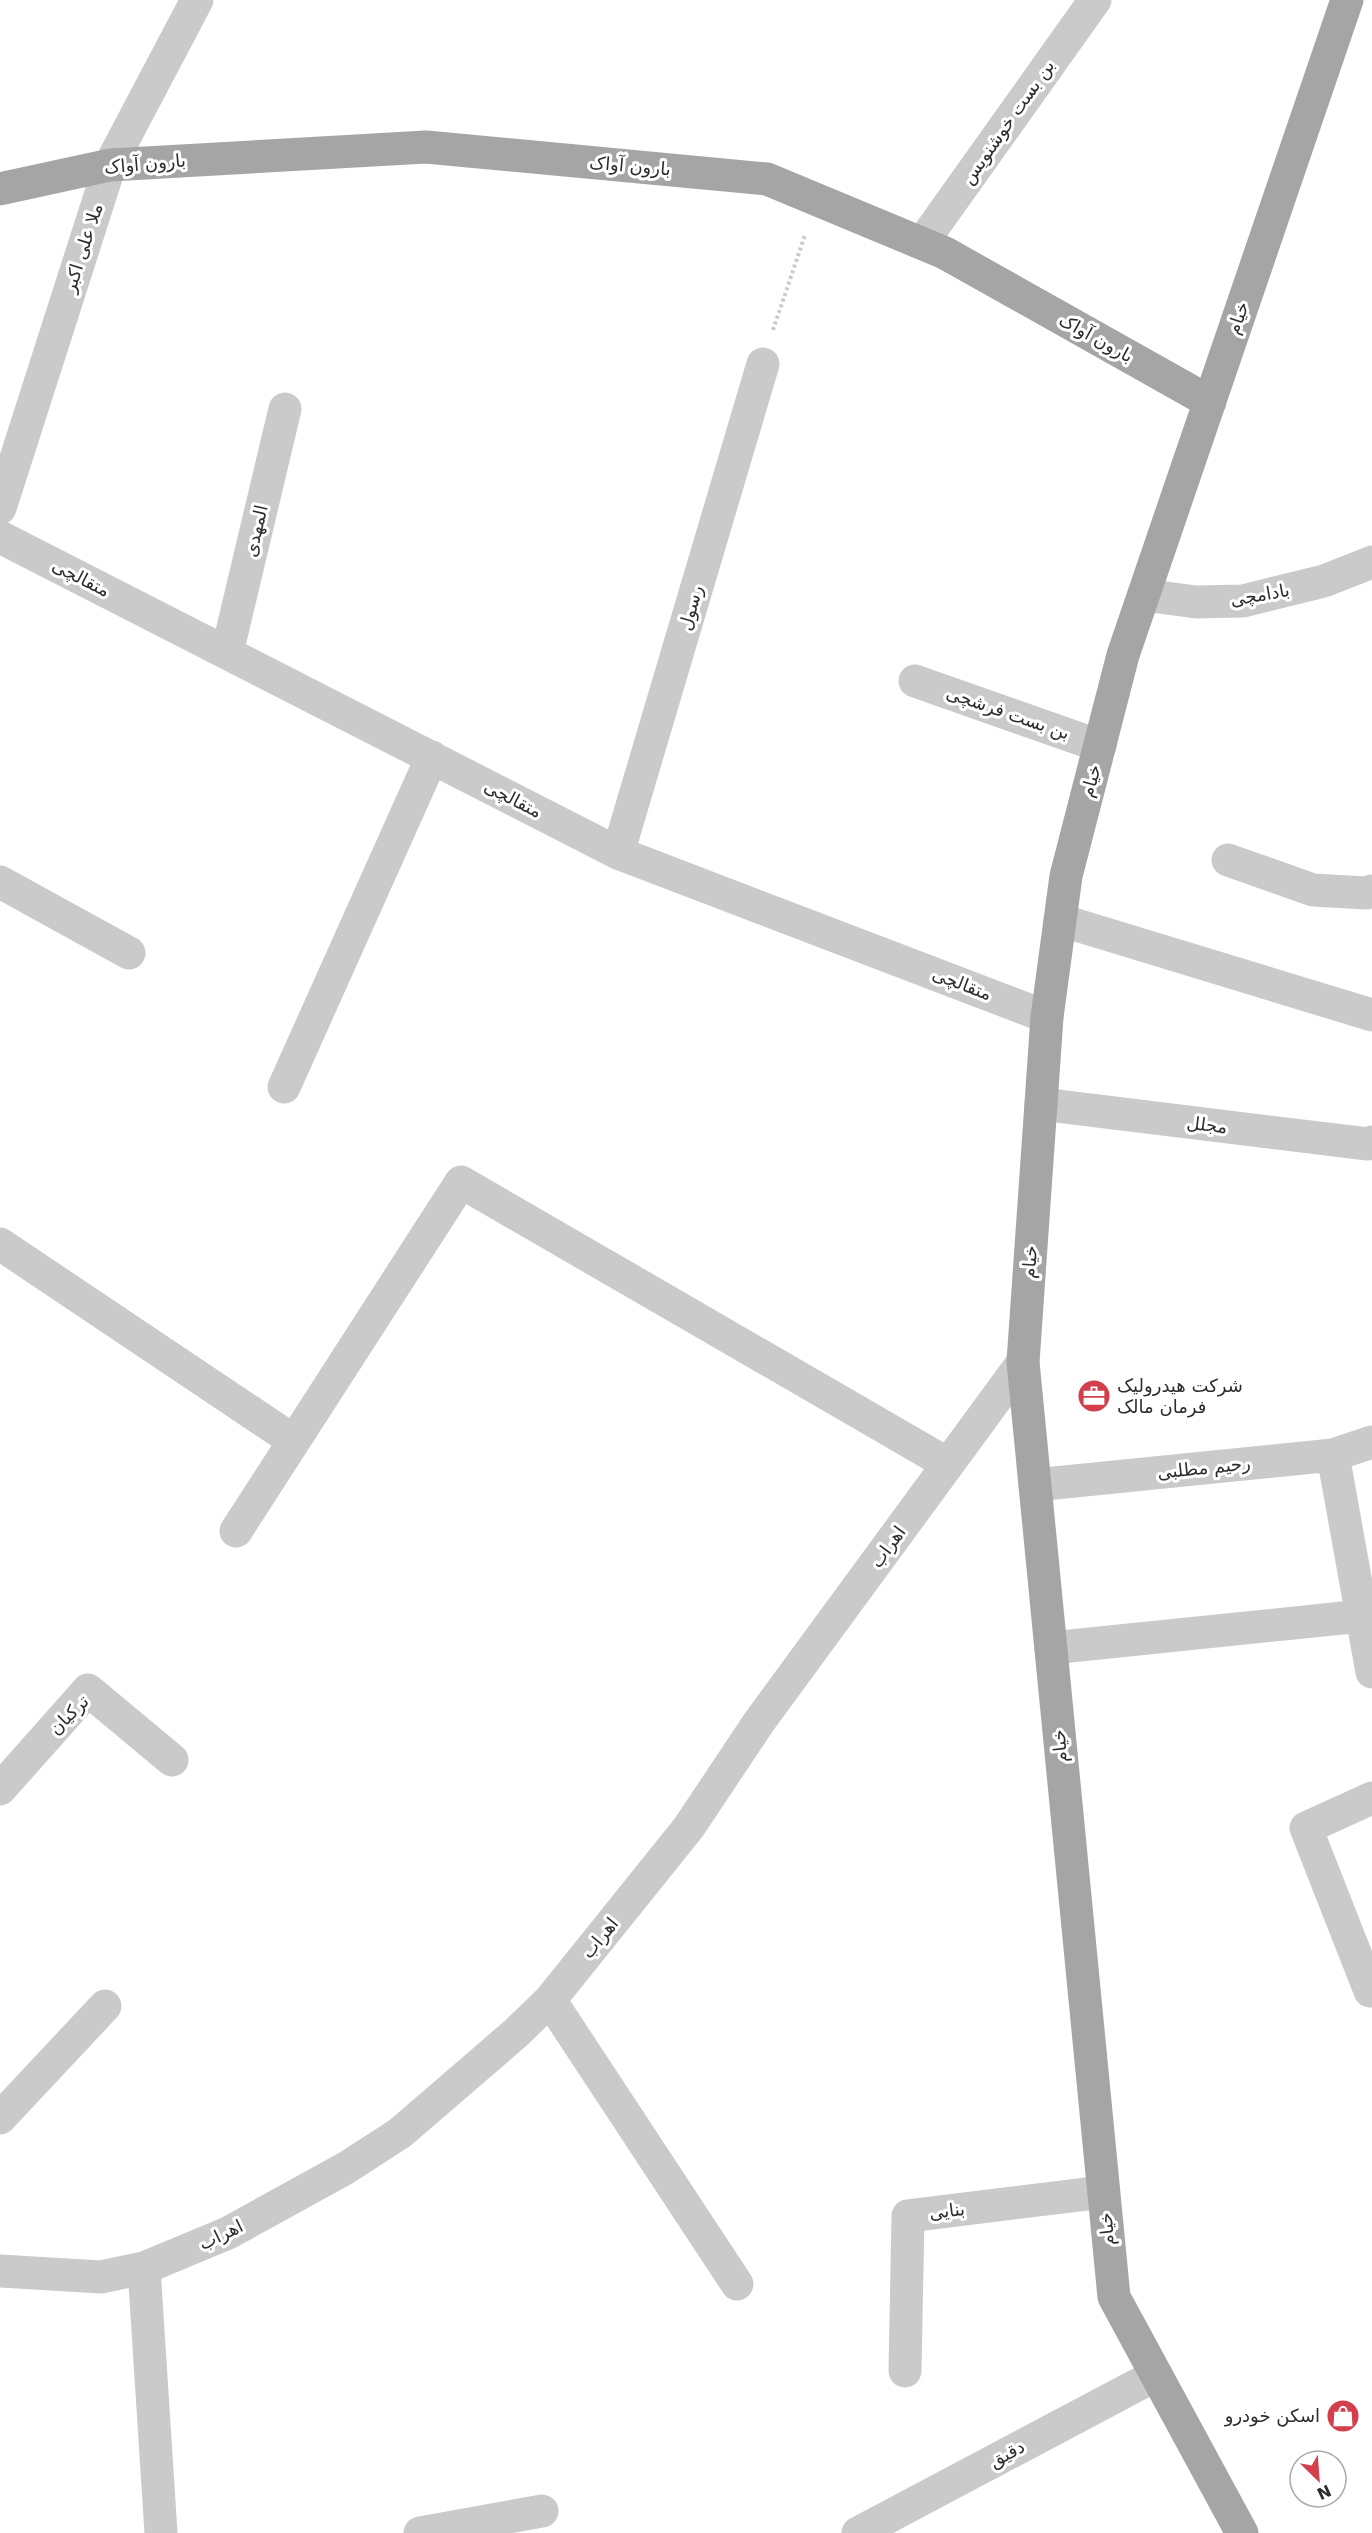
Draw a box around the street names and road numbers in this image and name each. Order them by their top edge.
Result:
street label: بن بست خوشنویس [957,55,1059,189]
street label: بارون آواک [103,148,187,179]
street label: بارون آواک [588,150,672,181]
street label: ملا علی اکبر [58,201,108,296]
street label: خیام [1222,299,1253,337]
street label: بارون آواک [1055,308,1138,367]
street label: المهدی [239,503,273,559]
street label: متقالچی [49,554,114,601]
street label: بادامچی [1229,579,1291,610]
street label: رسول [674,583,708,633]
street label: بن بست فرشچی [943,682,1073,744]
street label: خیام [1076,762,1105,800]
street label: متقالچی [481,775,546,822]
street label: متقالچی [930,963,995,1004]
street label: مجلل [1186,1112,1229,1137]
street label: خیام [1018,1245,1041,1279]
street label: رحیم مطلبی [1156,1452,1252,1484]
street label: اهراب [865,1522,911,1572]
street label: ترکیان [44,1690,94,1740]
street label: خیام [1047,1728,1072,1764]
street label: اهراب [577,1913,623,1963]
street label: بنایی [928,2198,966,2223]
street label: خیام [1094,2211,1119,2247]
street label: اهراب [195,2215,247,2255]
street label: دقیق [985,2436,1029,2472]

